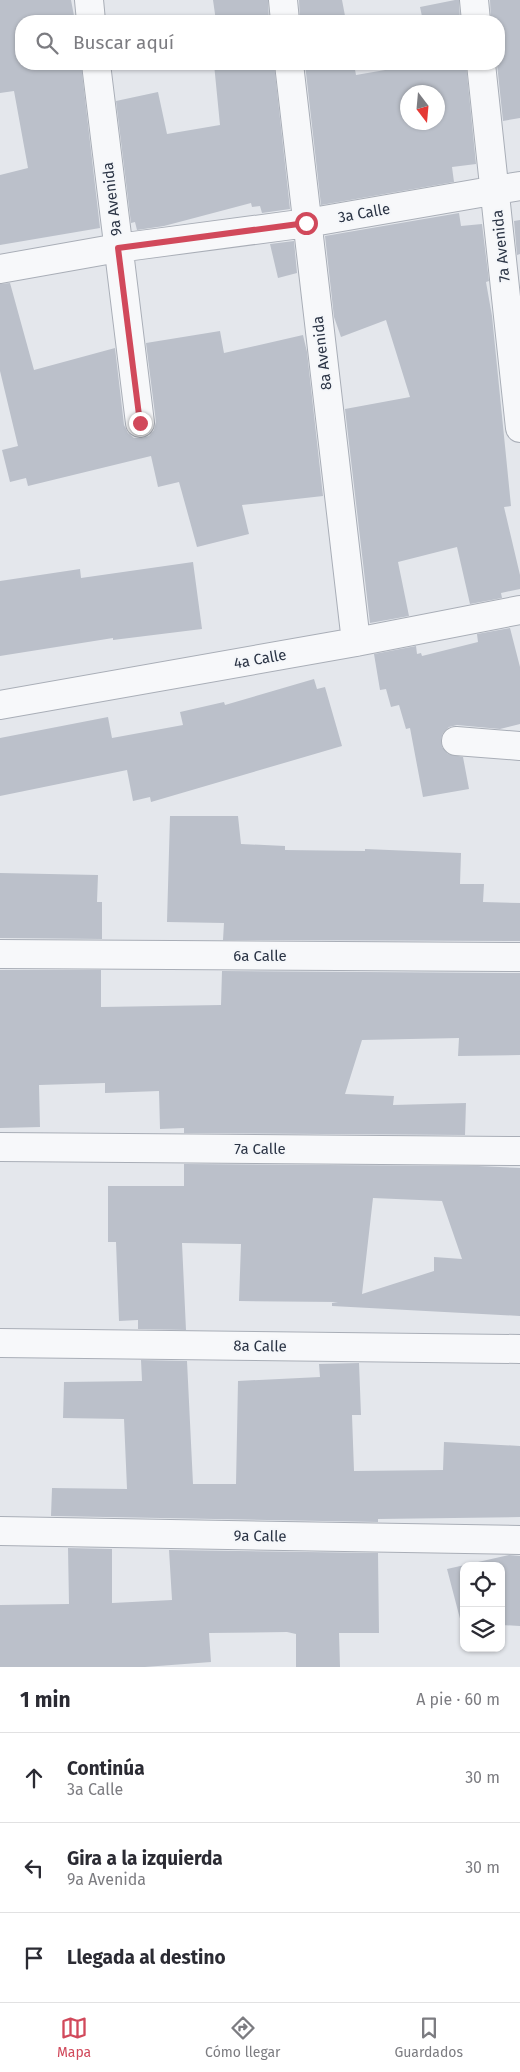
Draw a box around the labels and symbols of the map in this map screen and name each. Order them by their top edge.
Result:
north arrow [400,85,445,130]
street label: 9a Avenida [99,161,125,237]
street label: 3a Calle [336,200,392,226]
street label: 7a Avenida [488,209,514,283]
route start [295,212,318,235]
street label: 8a Avenida [309,315,335,391]
route end [129,412,152,435]
street label: 4a Calle [232,646,288,672]
street label: 6a Calle [233,947,287,965]
street label: 7a Calle [234,1140,286,1158]
street label: 8a Calle [233,1337,287,1355]
street label: 9a Calle [233,1527,287,1545]

